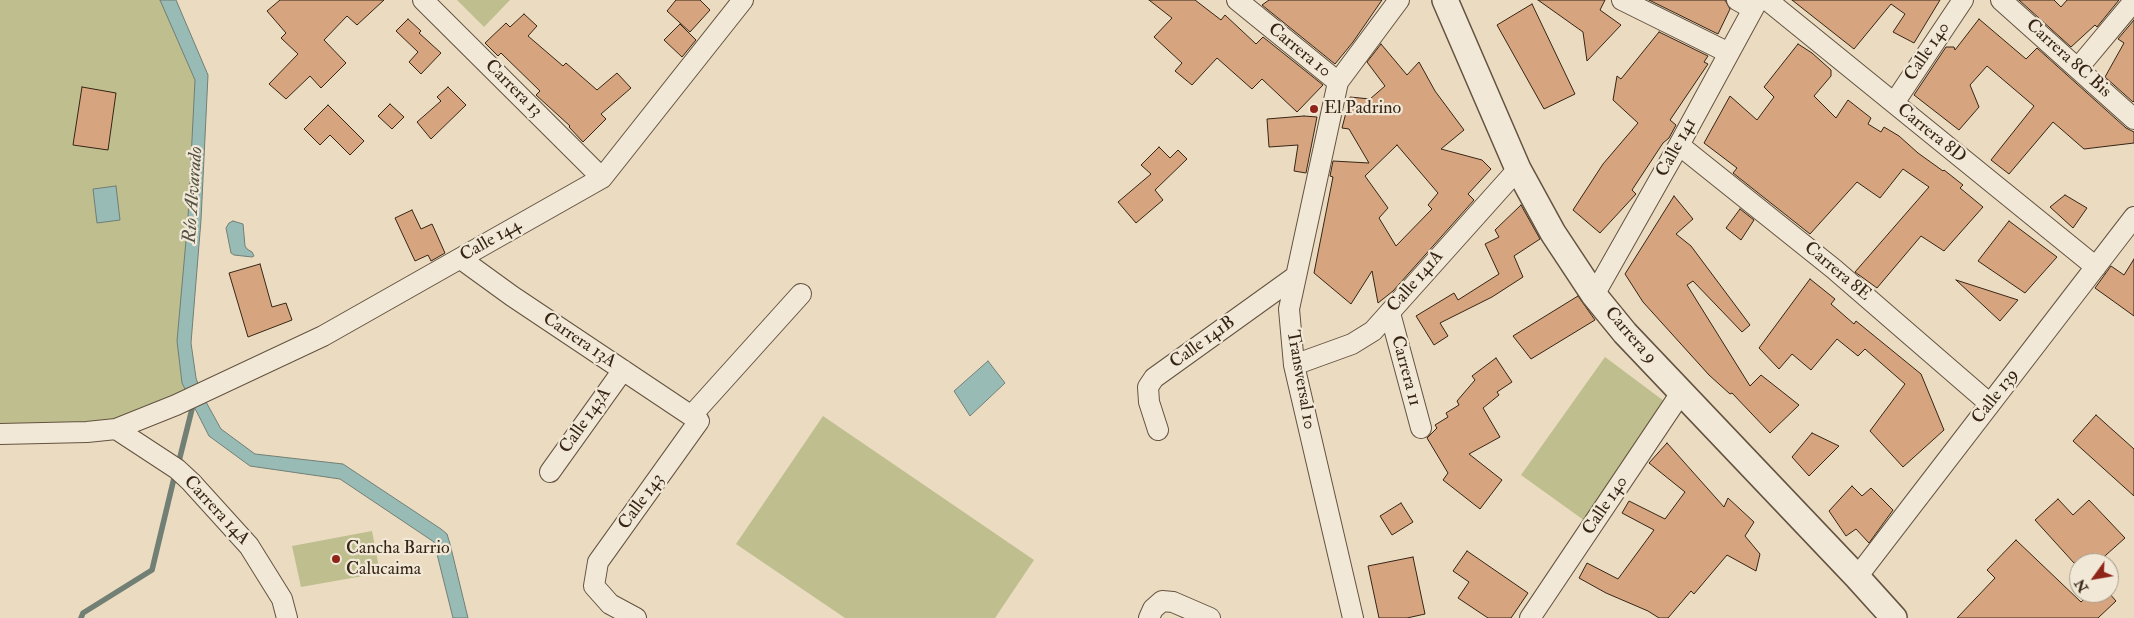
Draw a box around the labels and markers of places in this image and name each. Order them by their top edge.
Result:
place label: El Padrino [1324,98,1401,120]
marker: El Padrino [1308,103,1320,115]
place label: Cancha Barrio Calucaima [346,538,450,580]
marker: Cancha Barrio Calucaima [330,553,342,565]

